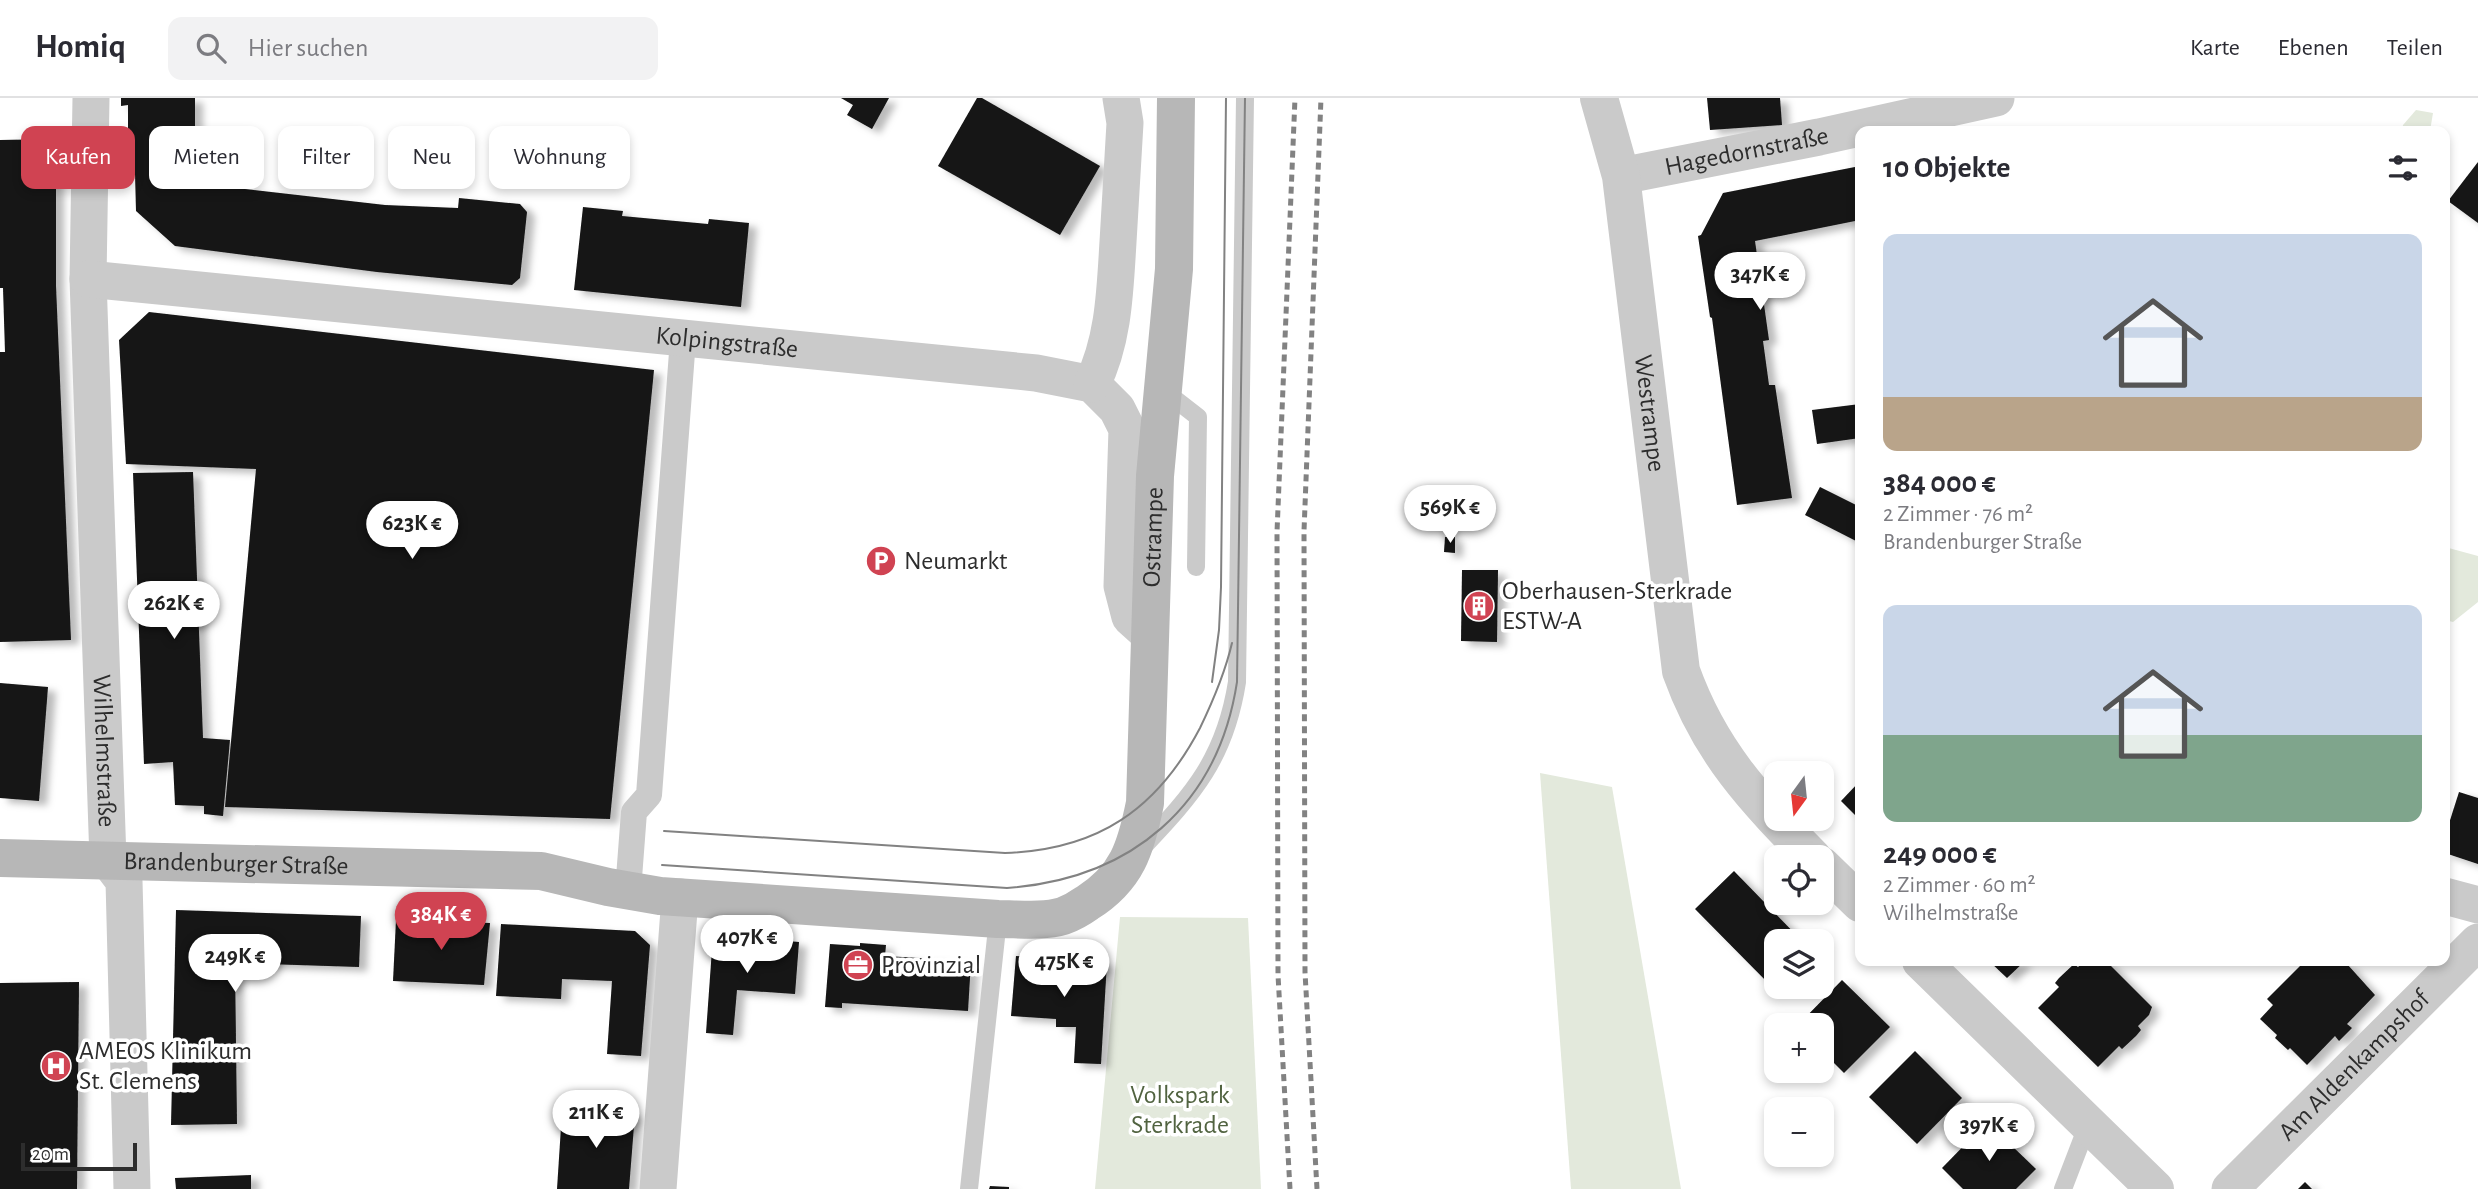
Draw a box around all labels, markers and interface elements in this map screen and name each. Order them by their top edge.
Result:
search box [168,17,658,80]
icon: search [192,29,230,67]
text: Homiq [35,31,126,64]
text: Hier suchen [248,35,368,61]
text: Karte [2190,36,2240,60]
text: Ebenen [2278,36,2349,60]
text: Teilen [2387,36,2443,60]
street label: Hagedornstraße [1663,122,1831,180]
chip: Kaufen [21,126,135,189]
chip: Mieten [149,126,264,189]
chip: Filter [278,126,374,189]
chip: Neu [388,126,475,189]
chip: Wohnung [489,126,630,189]
icon: filters [2384,149,2422,187]
text: 10 Objekte [1883,153,2010,183]
pin: 347K € [1703,252,1817,312]
text: 347K € [1730,263,1790,286]
icon: home [2090,280,2216,406]
street label: Kolpingstraße [654,322,799,362]
street label: Westrampe [1630,353,1670,473]
text: 384 000 € [1883,468,1996,498]
pin: 569K € [1393,486,1507,545]
street label: Ostrampe [1139,487,1168,588]
text: 569K € [1420,496,1480,519]
pin: 623K € [355,502,469,561]
text: 2 Zimmer · 76 m² [1883,503,2033,526]
text: 623K € [382,512,442,535]
text: Brandenburger Straße [1883,531,2082,554]
parking icon: Neumarkt [864,544,898,578]
place label: Neumarkt [904,548,1007,574]
place label: Oberhausen-Sterkrade ESTW-A [1502,578,1732,634]
pin: 262K € [117,582,231,641]
building icon: Oberhausen-Sterkrade ESTW-A [1462,589,1496,623]
text: 262K € [144,592,204,615]
icon: home [2090,651,2216,777]
street label: Wilhelmstraße [89,674,120,828]
north arrow [1764,761,1834,831]
map controls [1764,761,1834,1167]
text: 249 000 € [1883,839,1997,869]
button: locate [1764,845,1834,915]
street label: Brandenburger Straße [123,848,349,879]
text: 2 Zimmer · 60 m² [1883,874,2036,897]
pin: 384K € [384,892,498,952]
text: Wilhelmstraße [1883,902,2018,925]
text: 384K € [411,903,471,926]
pin: 407K € [690,916,804,975]
text: 407K € [716,926,778,949]
button: layers [1764,929,1834,999]
pin: 249K € [178,934,292,994]
pin: 475K € [1007,940,1121,999]
text: 249K € [204,945,266,968]
office icon: Provinzial [841,948,875,982]
text: 475K € [1034,950,1094,973]
place label: Provinzial [881,952,981,978]
street label: Am Aldenkampshof [2274,984,2436,1146]
button: + [1764,1013,1834,1083]
place label: AMEOS Klinikum St. Clemens [79,1038,252,1094]
hospital icon: AMEOS Klinikum St. Clemens [39,1049,73,1083]
park label: Volkspark Sterkrade [1130,1082,1230,1138]
pin: 211K € [539,1090,653,1150]
button: − [1764,1097,1834,1167]
text: 211K € [568,1101,624,1124]
pin: 397K € [1932,1104,2046,1163]
text: 397K € [1960,1114,2018,1137]
scale bar [21,1140,136,1172]
text: 20 m [32,1145,69,1164]

